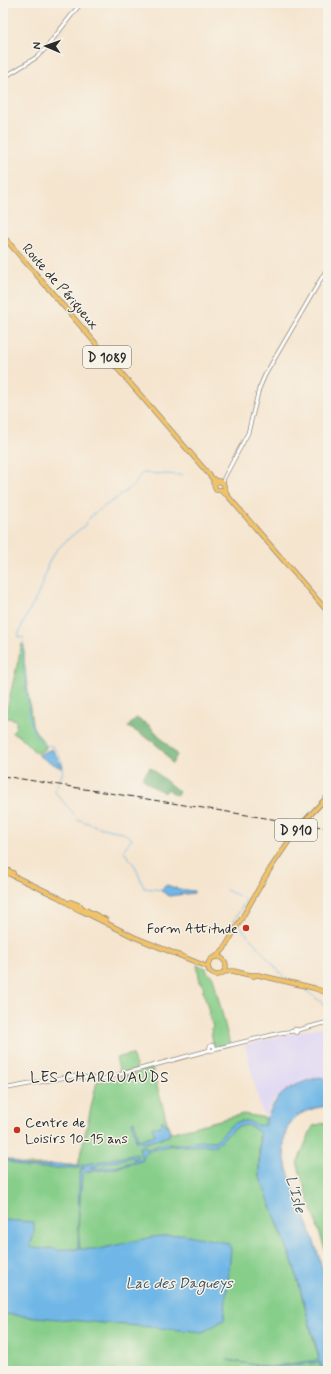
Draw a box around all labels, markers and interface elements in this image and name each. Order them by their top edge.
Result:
north arrow [26,26,66,66]
text: N [30,42,44,50]
street label: Route de Périgueux [17,240,102,335]
road number: D 1089 [83,346,131,368]
road number: D 910 [275,819,317,841]
place label: Form Attitude [147,920,238,938]
marker: Form Attitude [241,923,251,933]
district label: LES CHARRUAUDS [30,1068,170,1088]
place label: Centre de Loisirs 10-15 ans [25,1114,128,1148]
marker: Centre de Loisirs 10-15 ans [12,1125,22,1135]
water label: L'Isle [280,1173,310,1216]
water label: Lac des Dagueys [126,1274,234,1295]

